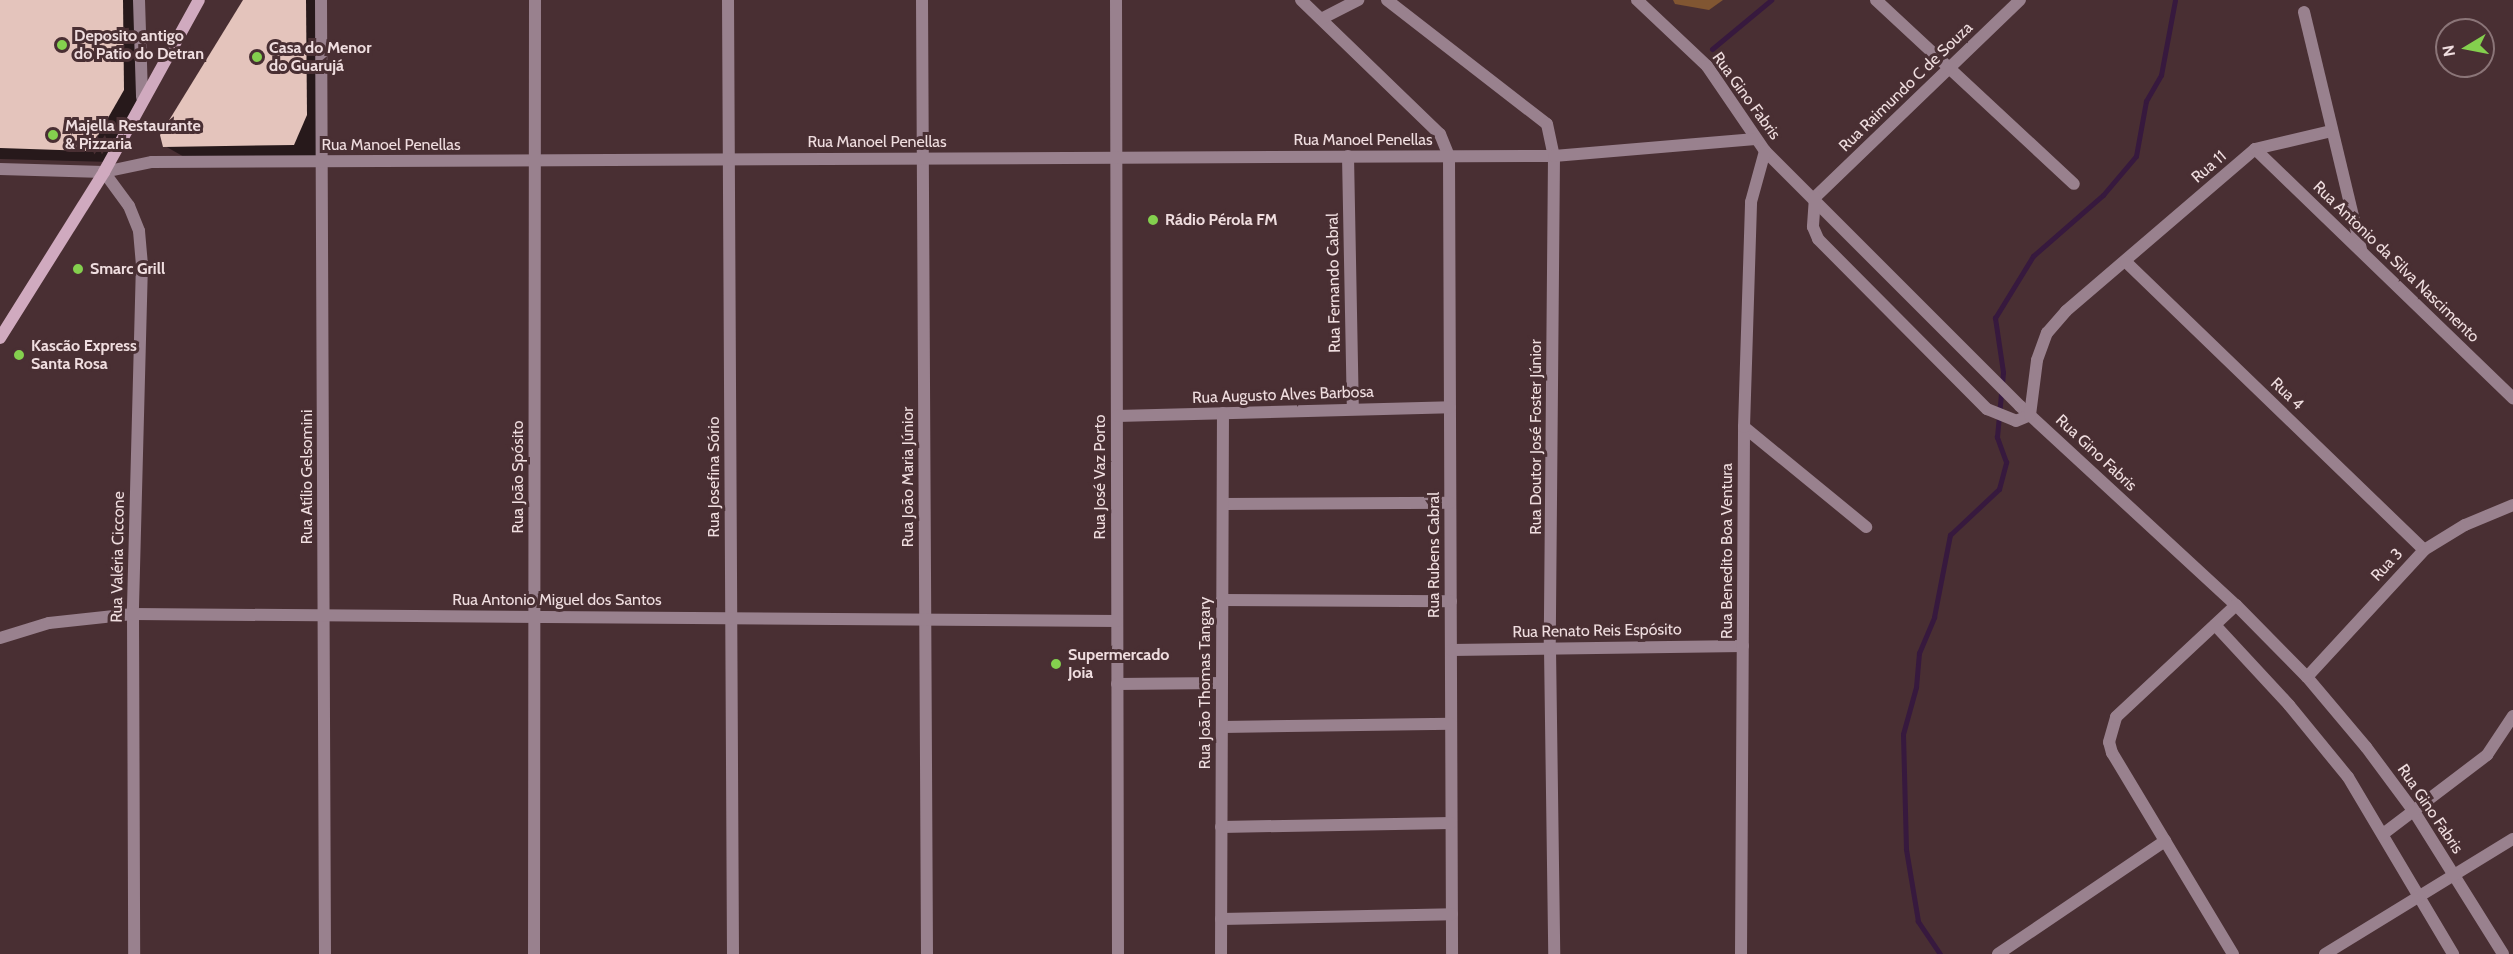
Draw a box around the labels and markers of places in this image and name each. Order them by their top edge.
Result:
place label: Deposito antigo do Patio do Detran [74,26,204,64]
marker: Deposito antigo do Patio do Detran [55,38,69,52]
place label: Casa do Menor do Guarujá [269,38,371,76]
marker: Casa do Menor do Guarujá [250,50,264,64]
place label: Majella Restaurante & Pizzaria [65,116,201,154]
marker: Majella Restaurante & Pizzaria [46,128,60,142]
place label: Rádio Pérola FM [1165,210,1278,230]
marker: Rádio Pérola FM [1146,213,1160,227]
place label: Smarc Grill [90,259,165,279]
marker: Smarc Grill [71,262,85,276]
place label: Kascão Express Santa Rosa [31,336,137,374]
marker: Kascão Express Santa Rosa [12,348,26,362]
place label: Supermercado Joia [1068,645,1169,683]
marker: Supermercado Joia [1049,657,1063,671]

